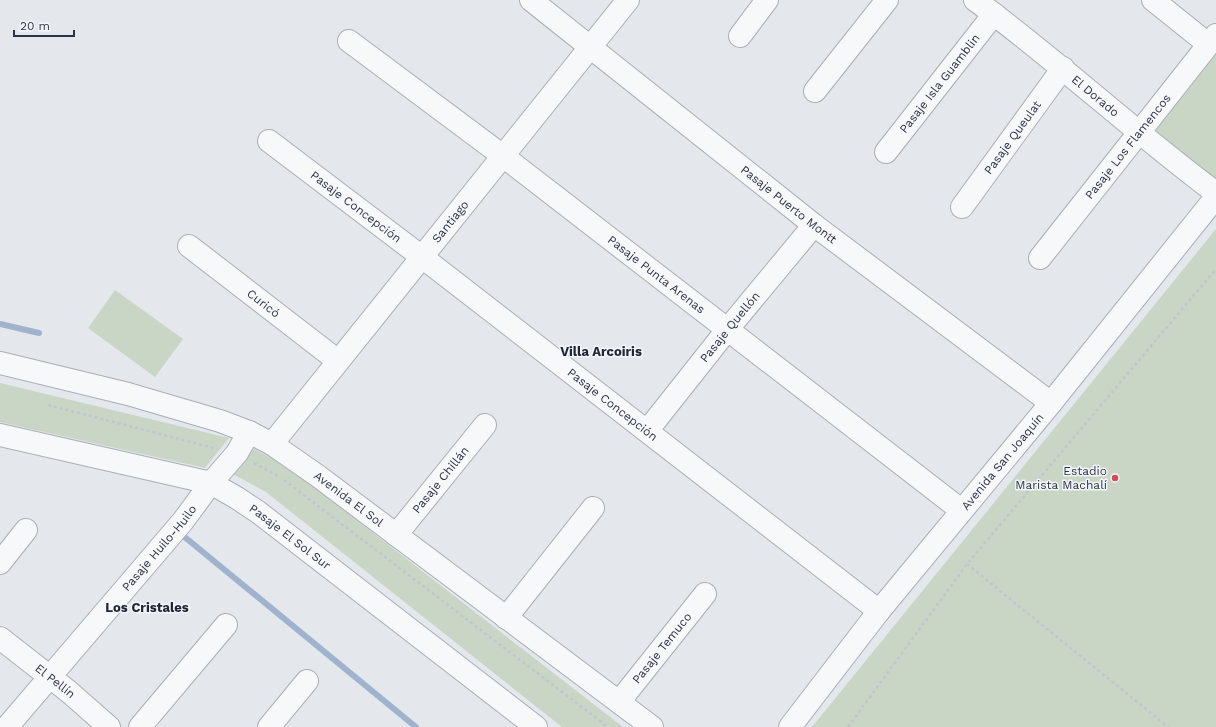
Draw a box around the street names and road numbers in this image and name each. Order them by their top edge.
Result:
street label: Pasaje Isla Guamblin [897,31,983,136]
street label: El Dorado [1069,72,1122,120]
street label: Pasaje Los Flamencos [1082,91,1174,202]
street label: Pasaje Queulat [981,98,1044,177]
street label: Pasaje Puerto Montt [738,163,839,246]
street label: Pasaje Concepción [308,168,404,246]
street label: Santiago [429,198,471,246]
street label: Pasaje Punta Arenas [605,233,708,316]
street label: Curicó [244,286,283,320]
street label: Pasaje Quellón [697,289,763,365]
street label: Pasaje Concepción [565,365,660,444]
street label: Avenida San Joaquín [958,410,1047,513]
street label: Pasaje Chillán [409,444,472,516]
street label: Avenida El Sol [311,469,386,530]
street label: Pasaje El Sol Sur [247,501,333,572]
street label: Pasaje Huilo-Huilo [119,502,199,594]
street label: Pasaje Temuco [629,610,695,686]
street label: El Pellín [32,661,78,701]

